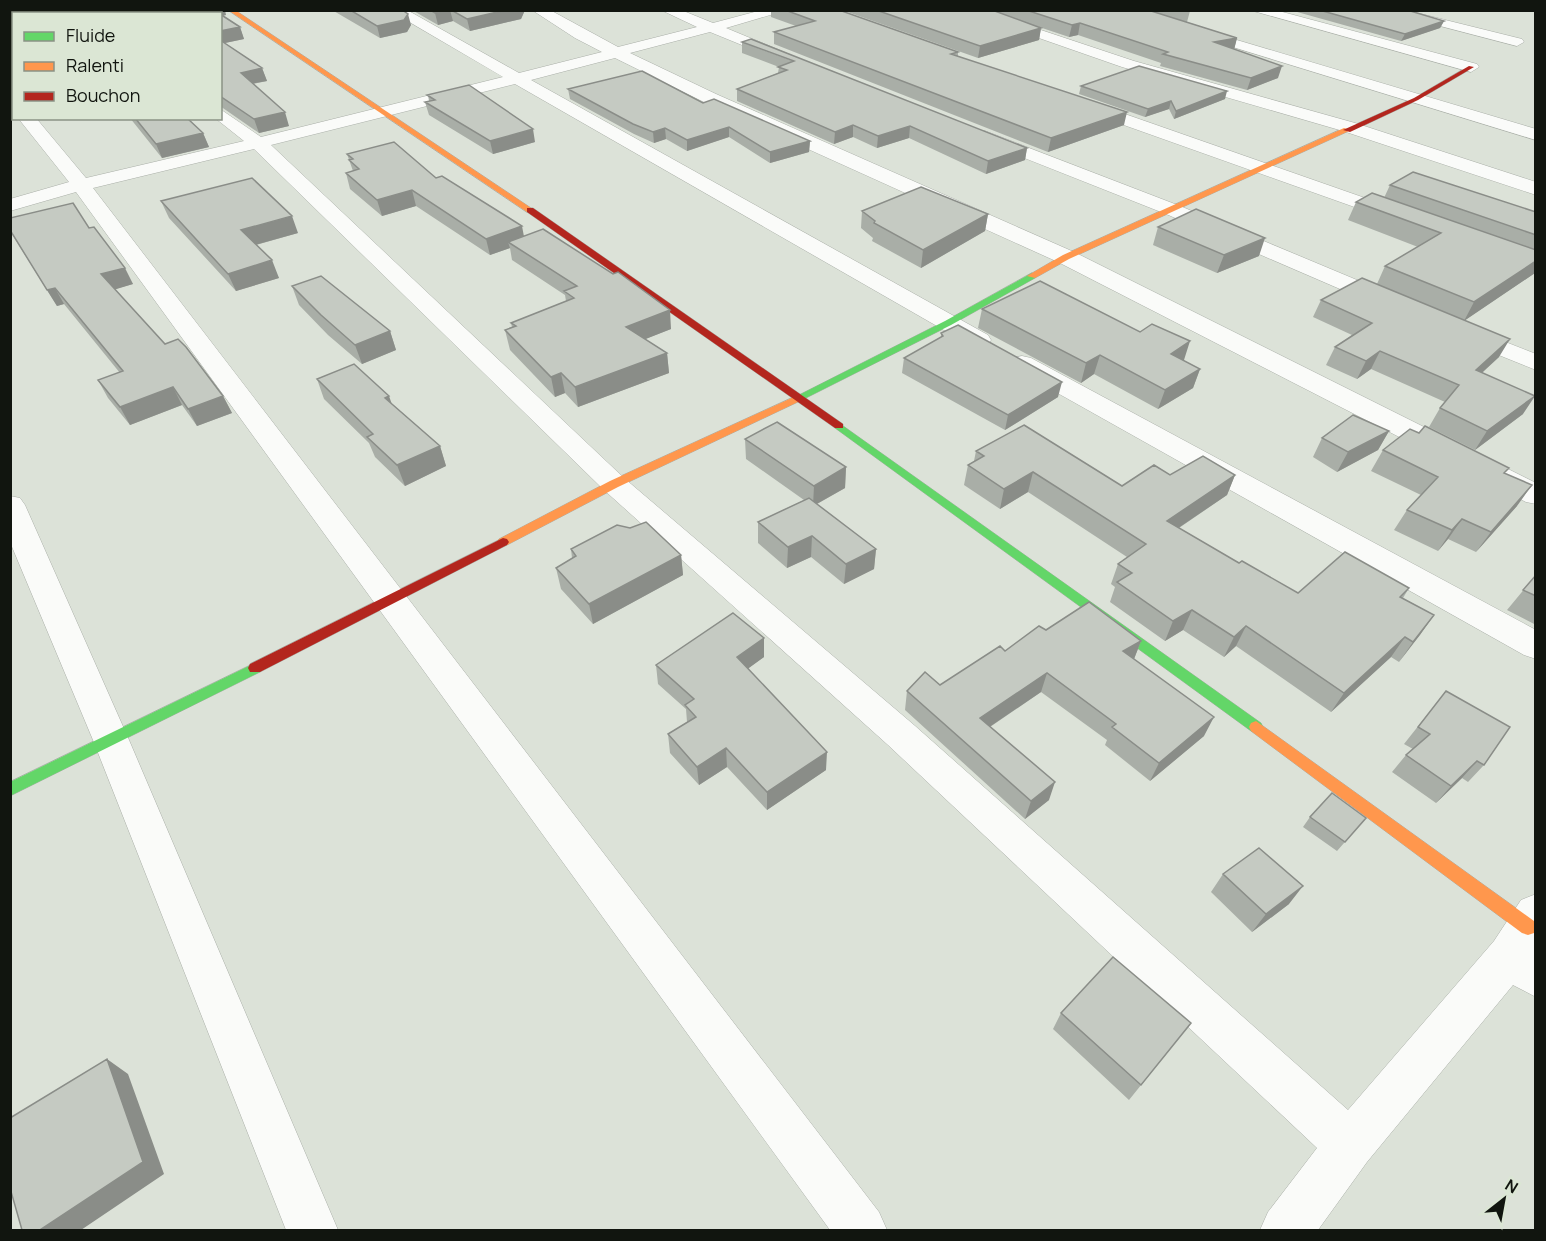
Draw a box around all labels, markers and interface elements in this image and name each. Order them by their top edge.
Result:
legend [12,12,222,120]
text: Fluide [66,23,115,47]
text: Ralenti [66,53,124,77]
text: Bouchon [66,83,140,107]
north arrow [1474,1169,1534,1229]
text: N [1501,1174,1522,1199]

